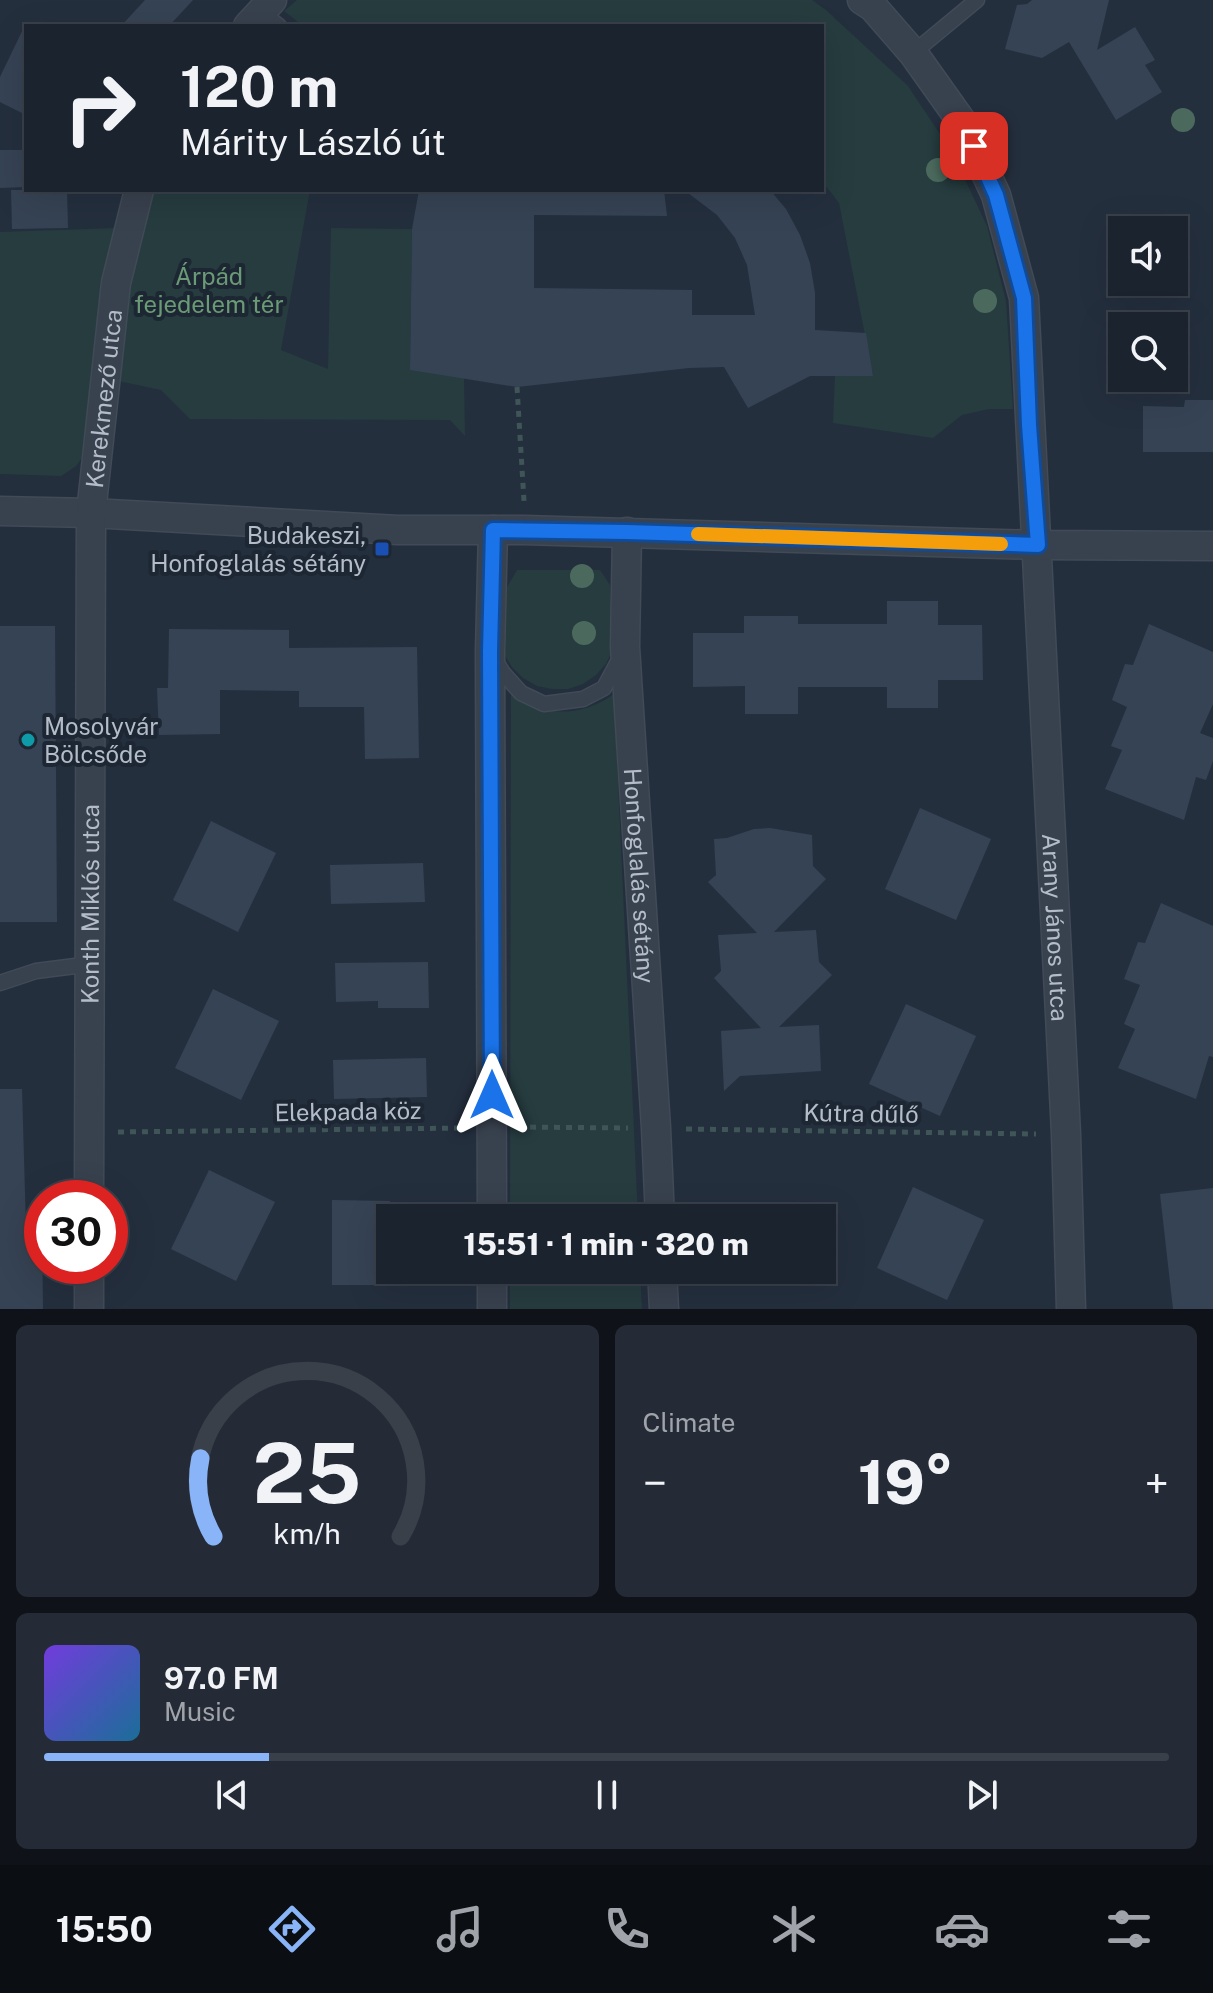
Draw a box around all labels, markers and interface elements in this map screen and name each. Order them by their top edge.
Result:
text: 120 m [180,54,338,120]
icon: right [48,56,152,160]
pin [940,112,1008,180]
text: Márity László út [180,121,446,163]
icon: arrive [952,124,996,168]
map controls [1108,216,1188,392]
button: sound [1108,216,1188,296]
park label: Árpád fejedelem tér [134,262,284,318]
street label: Kerekmező utca [80,308,127,489]
button: search [1108,312,1188,392]
place label: Budakeszi, Honfoglalás sétány [150,521,366,577]
marker: Budakeszi, Honfoglalás sétány [373,540,391,558]
place label: Mosolyvár Bölcsőde [44,712,159,768]
marker: Mosolyvár Bölcsőde [19,731,37,749]
street label: Honfoglalás sétány [619,767,661,984]
street label: Konth Miklós utca [76,804,104,1004]
street label: Arany János utca [1037,833,1074,1022]
position arrow [450,1053,534,1137]
street label: Elekpada köz [274,1096,422,1126]
street label: Kútra dűlő [803,1098,919,1128]
speed limit sign: 30 [24,1180,128,1284]
text: 15:51 · 1 min · 320 m [463,1226,749,1262]
text: Climate [643,1407,736,1438]
text: 25 [253,1424,362,1522]
text: 19° [858,1447,954,1518]
text: − [643,1457,667,1509]
text: + [1145,1457,1169,1509]
text: km/h [274,1517,341,1550]
text: 97.0 FM [164,1660,279,1696]
text: Music [164,1696,236,1727]
icon: previous [210,1773,254,1817]
icon: pause [585,1773,629,1817]
icon: next [960,1773,1004,1817]
icon: directions [264,1901,320,1957]
icon: music [432,1901,488,1957]
icon: phone [599,1901,655,1957]
icon: climate [766,1901,822,1957]
icon: car [934,1901,990,1957]
icon: filters [1101,1901,1157,1957]
text: 15:50 [56,1908,153,1950]

